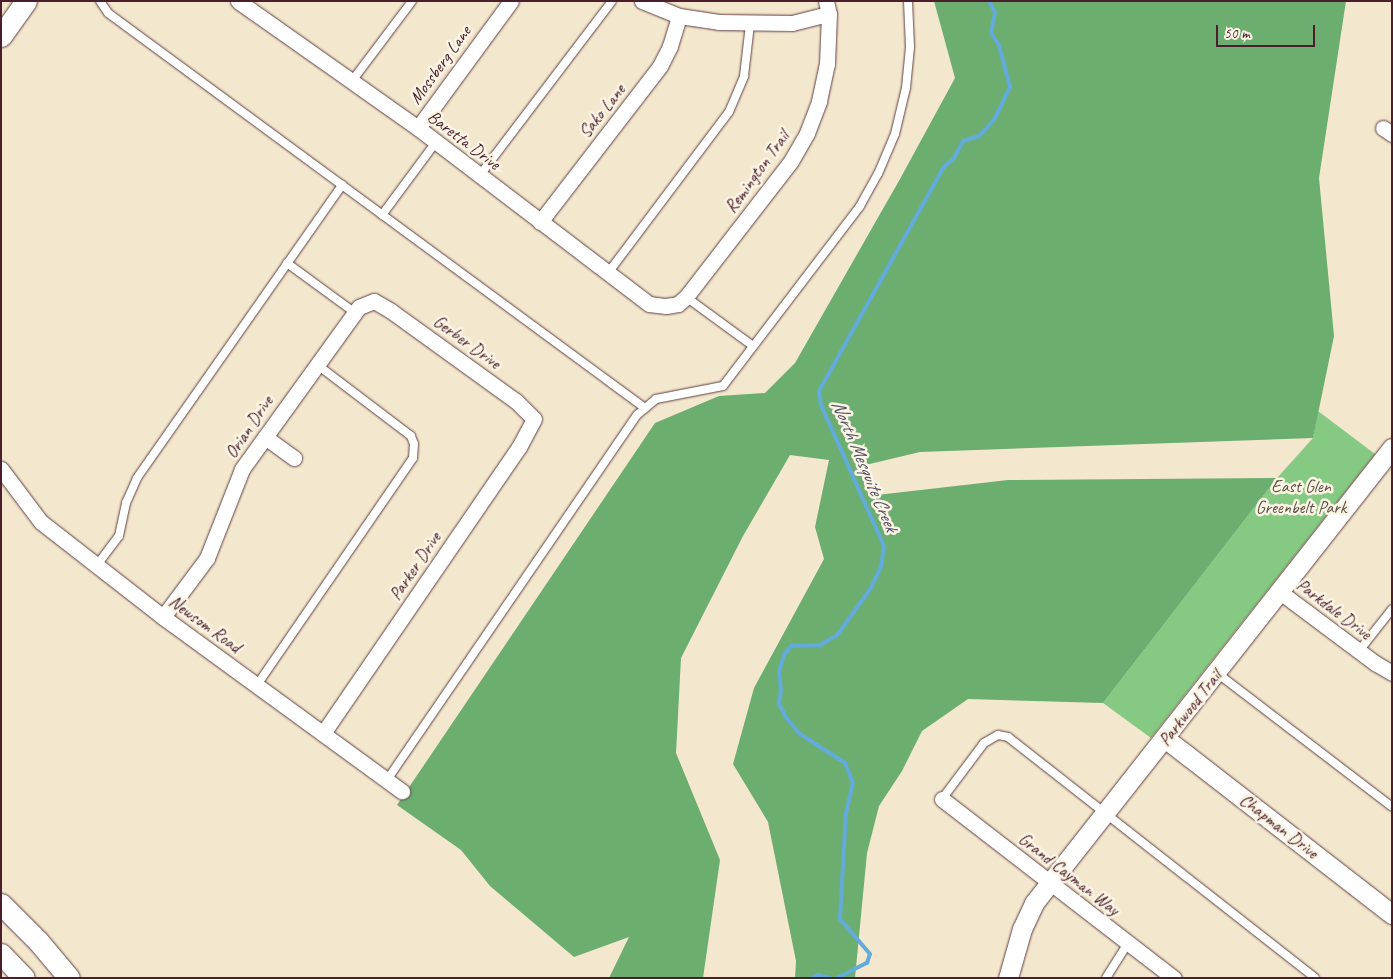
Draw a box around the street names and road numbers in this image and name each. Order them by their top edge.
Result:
street label: Mossberg Lane [404,21,476,109]
street label: Sako Lane [574,79,630,143]
street label: Baretta Drive [423,106,505,174]
street label: Remington Trail [720,127,794,217]
street label: Gerber Drive [429,310,505,374]
street label: Orian Drive [220,392,278,462]
street label: Parker Drive [384,528,446,604]
street label: Parkdale Drive [1292,574,1376,644]
street label: Newsom Road [165,591,245,657]
street label: Parkwood Trail [1154,666,1226,750]
street label: Chapman Drive [1235,789,1323,863]
street label: Grand Cayman Way [1014,828,1124,920]

